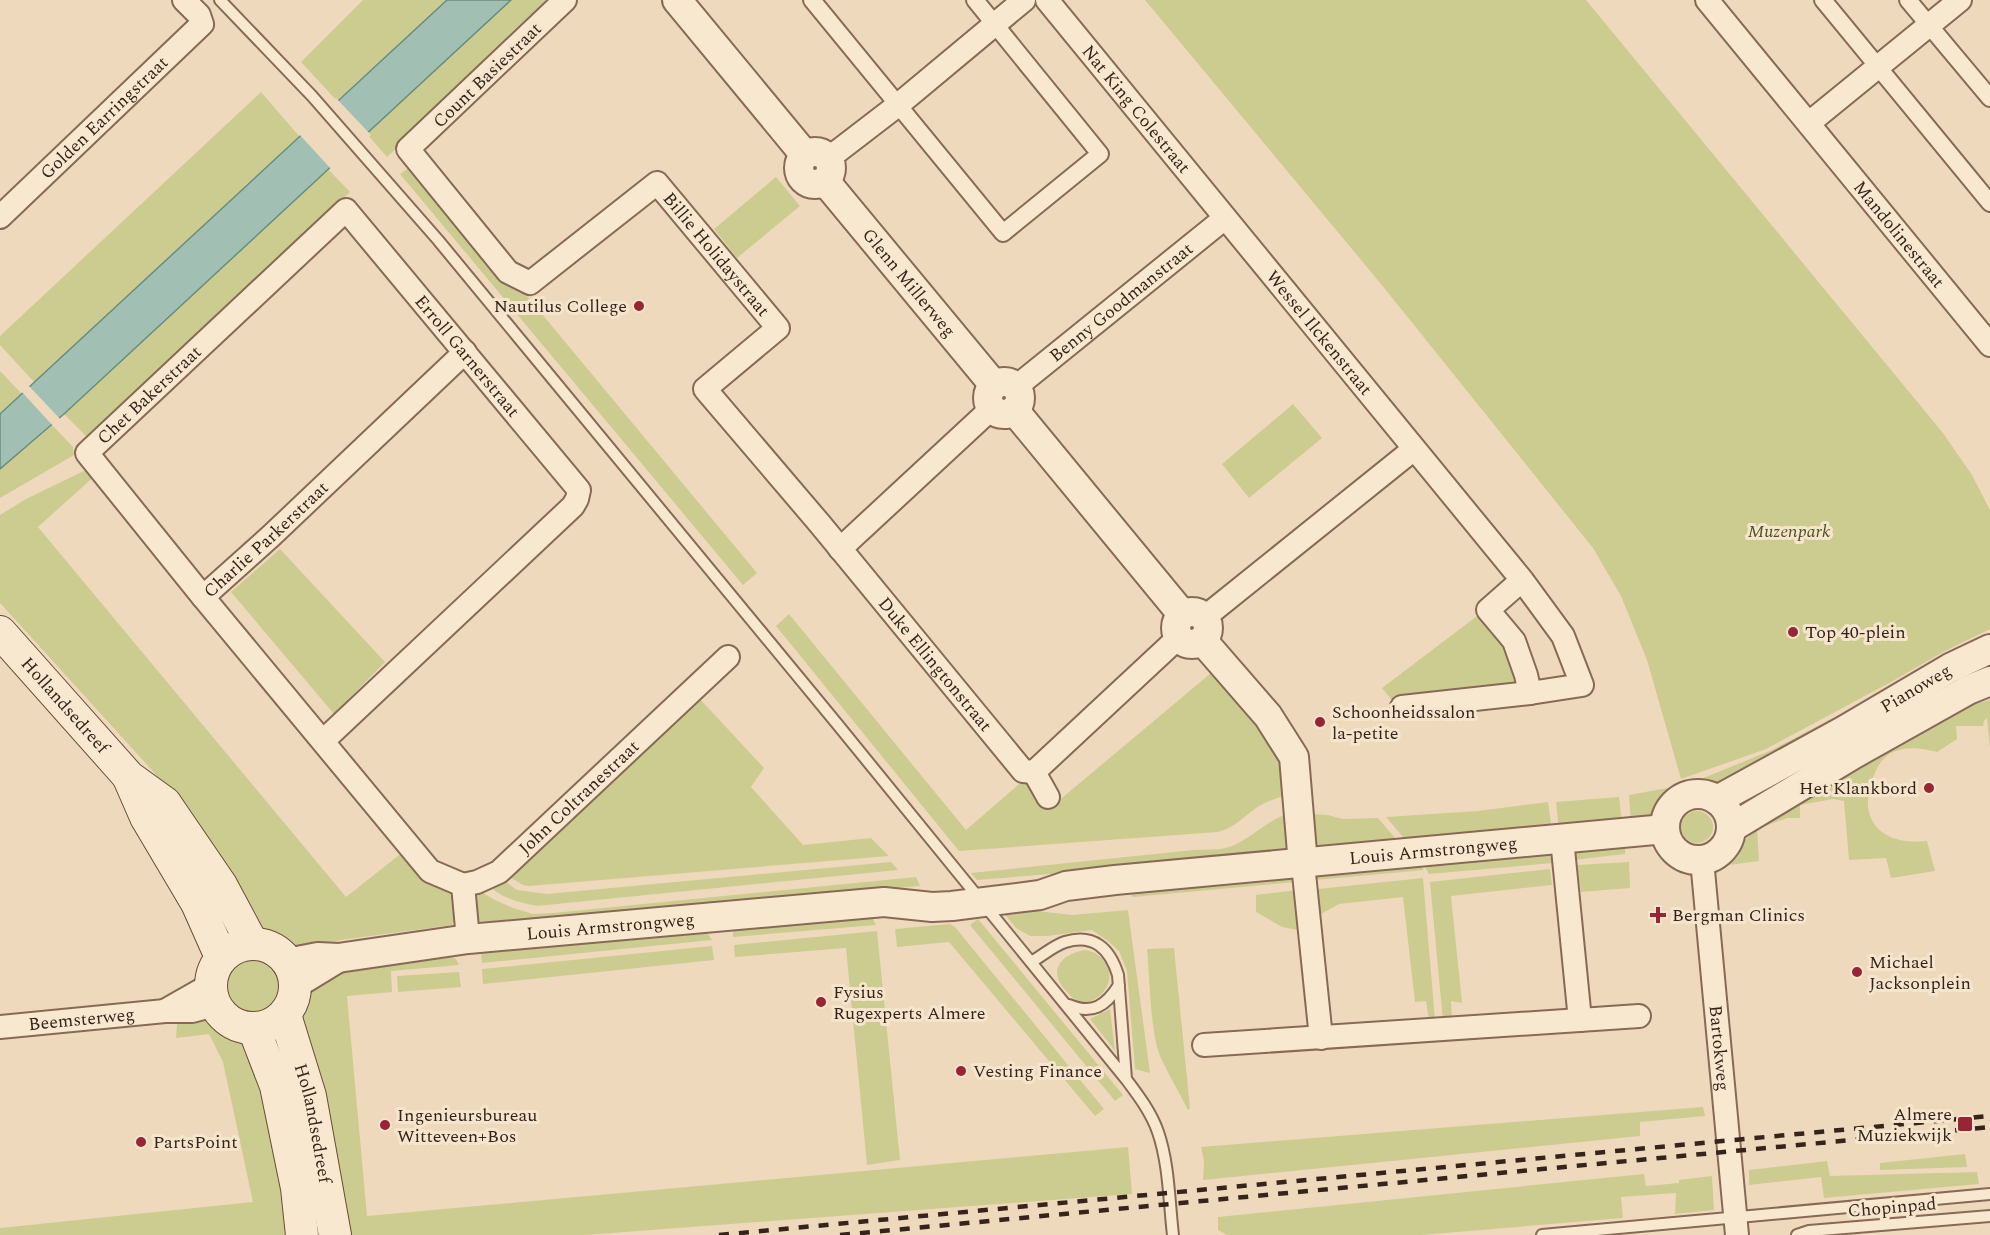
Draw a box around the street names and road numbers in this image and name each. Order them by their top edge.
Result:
street label: Count Basiestraat [427,16,548,135]
street label: Nat King Colestraat [1075,39,1197,180]
street label: Golden Earringstraat [34,50,175,186]
street label: Mandolinestraat [1846,175,1951,294]
street label: Billie Holidaystraat [656,186,776,323]
street label: Glenn Millerweg [855,222,962,343]
street label: Benny Goodmanstraat [1043,236,1199,369]
street label: Wessel Ilckenstraat [1259,264,1379,402]
street label: Erroll Garnerstraat [408,289,526,424]
street label: Chet Bakerstraat [91,339,208,451]
street label: Charlie Parkerstraat [198,475,335,604]
street label: Duke Ellingtonstraat [871,591,998,738]
street label: Hollandsedreef [14,651,116,761]
street label: Pianoweg [1875,657,1957,720]
street label: John Coltranestraat [512,734,646,861]
street label: Louis Armstrongweg [1348,830,1518,872]
street label: Louis Armstrongweg [525,906,696,948]
street label: Beemsterweg [27,1001,136,1038]
street label: Bartokweg [1702,1004,1737,1092]
street label: Hollandsedreef [287,1060,339,1187]
street label: Chopinpad [1847,1190,1937,1225]

